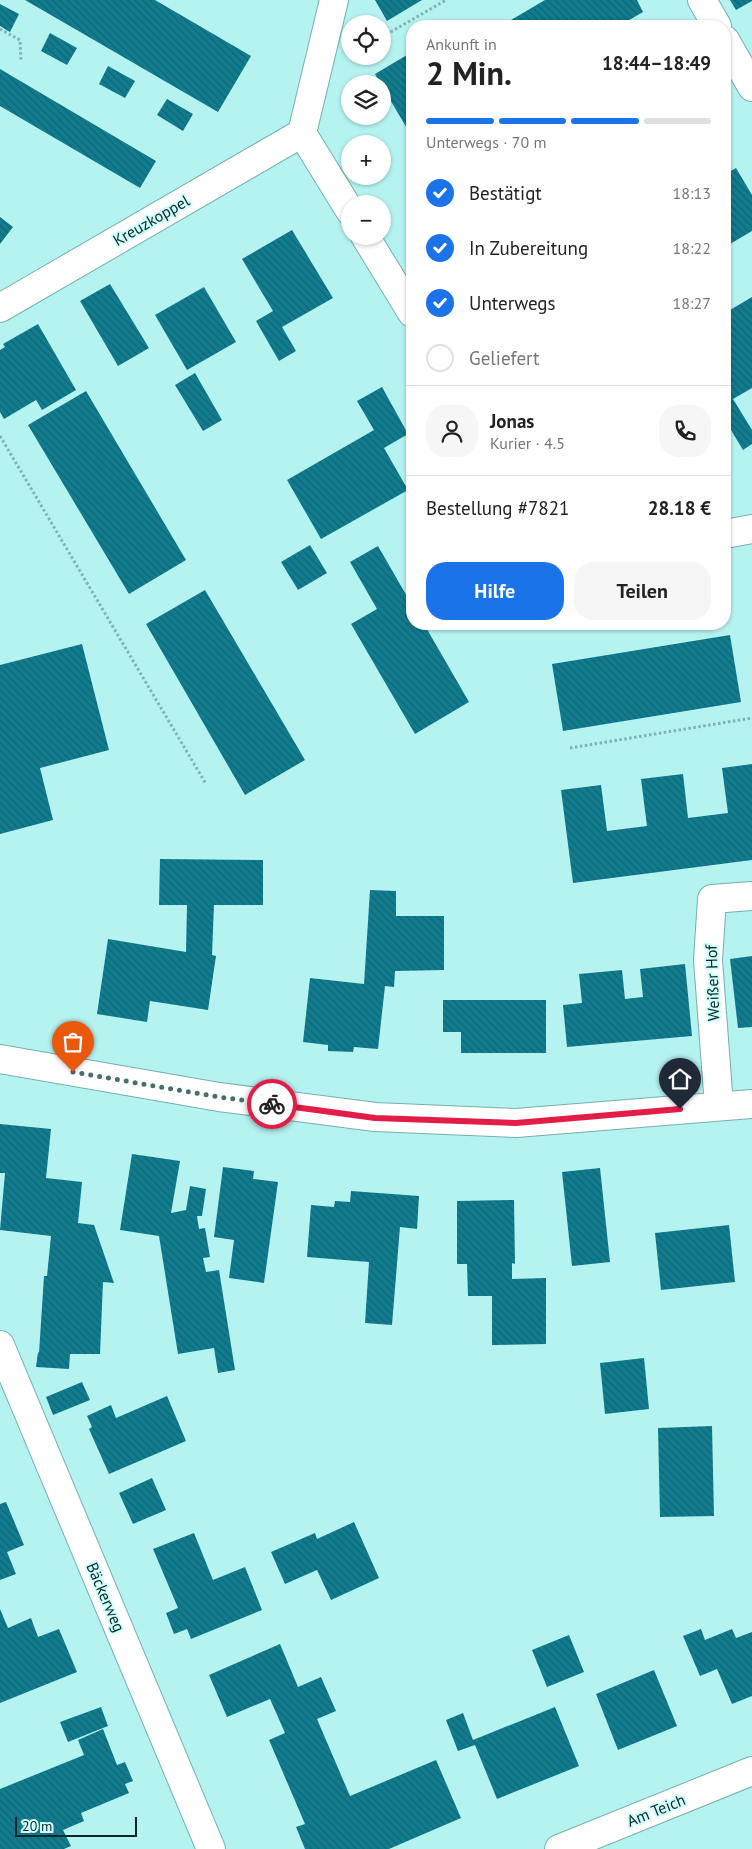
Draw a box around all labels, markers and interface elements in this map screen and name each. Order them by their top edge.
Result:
map controls [341,15,391,245]
button: locate [341,15,391,65]
text: Ankunft in [426,34,497,54]
text: 18:44–18:49 [602,51,711,75]
text: 2 Min. [426,52,512,94]
button: layers [341,75,391,125]
text: Unterwegs · 70 m [426,132,546,152]
button: + [341,135,391,185]
icon: check [426,179,454,207]
text: Bestätigt [469,181,542,205]
text: 18:13 [673,183,711,203]
street label: Kreuzkoppel [109,190,193,250]
button: − [341,195,391,245]
icon: check [426,234,454,262]
text: In Zubereitung [469,236,588,260]
text: 18:22 [673,238,711,258]
icon: check [426,289,454,317]
text: Unterwegs [469,291,556,315]
text: 18:27 [673,293,711,313]
text: Geliefert [469,346,540,370]
button: person [426,405,478,457]
button: phone [659,405,711,457]
text: Jonas [490,409,534,433]
text: Kurier · 4.5 [490,433,565,453]
text: Bestellung #7821 [426,496,569,520]
text: 28.18 € [648,496,711,520]
button: Hilfe [426,562,564,620]
button: Teilen [574,562,711,620]
street label: Weißer Hof [701,944,723,1022]
pin [52,1021,94,1072]
icon: bag [59,1028,87,1056]
pin [659,1058,701,1109]
icon: home [666,1065,694,1093]
courier [247,1079,297,1129]
icon: bike [258,1090,286,1118]
street label: Bäckerweg [82,1559,130,1635]
street label: Am Teich [624,1789,688,1831]
scale bar [15,1814,138,1837]
text: 20 m [22,1817,52,1835]

